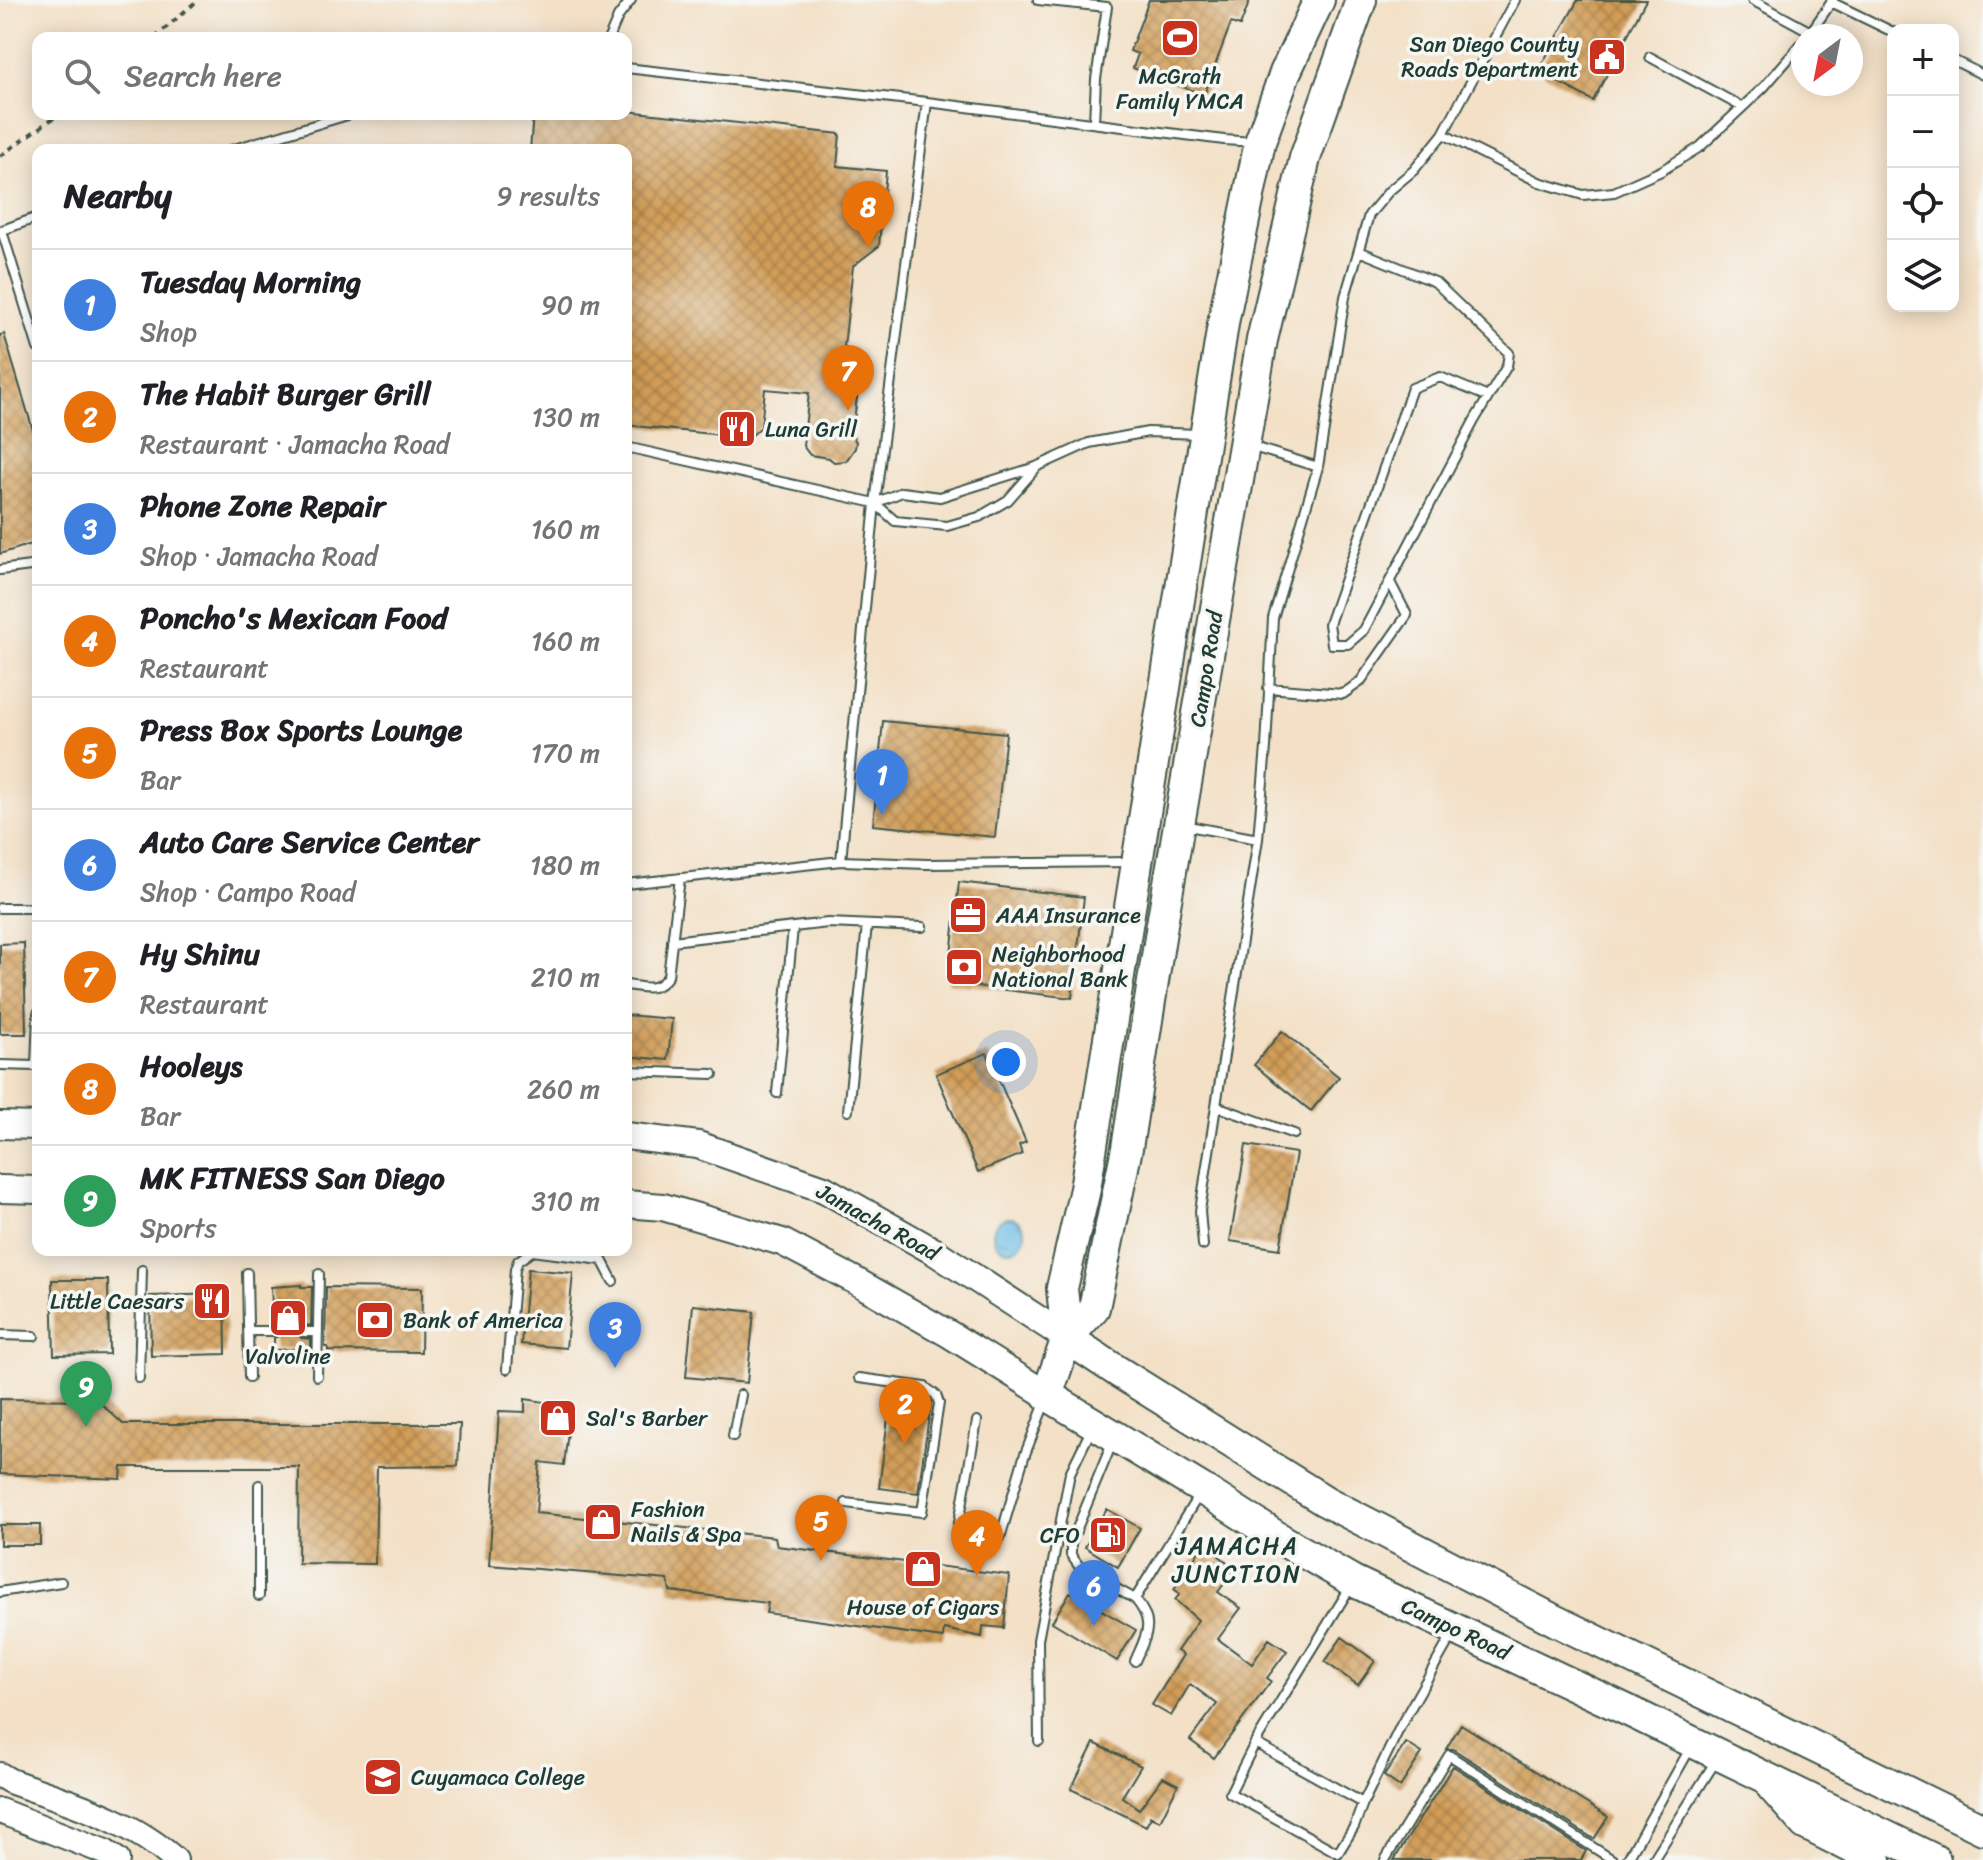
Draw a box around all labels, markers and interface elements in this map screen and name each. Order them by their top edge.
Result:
sports icon: McGrath Family YMCA [1159,17,1201,59]
north arrow [1791,24,1863,96]
map controls [1887,24,1959,312]
button: + [1887,24,1959,96]
place label: San Diego County Roads Department [1401,25,1580,89]
search box [32,32,632,120]
public building icon: San Diego County Roads Department [1586,36,1628,78]
text: Search here [124,49,282,103]
icon: search [60,54,104,98]
place label: McGrath Family YMCA [1116,57,1244,121]
button: − [1887,96,1959,168]
text: Nearby [64,166,172,226]
button: locate [1887,168,1959,240]
text: 9 results [497,173,600,219]
pin: 8 [842,181,894,247]
button: layers [1887,240,1959,312]
text: Tuesday Morning [140,255,361,309]
text: 1 [84,282,96,328]
text: 90 m [541,282,600,328]
text: Shop [140,309,197,355]
pin: 7 [822,345,874,411]
text: The Habit Burger Grill [140,367,431,421]
text: 2 [82,394,98,440]
text: 130 m [531,394,600,440]
restaurant icon: Luna Grill [716,408,758,450]
place label: Luna Grill [765,410,858,449]
text: Restaurant · Jamacha Road [140,421,449,467]
text: Phone Zone Repair [140,479,385,533]
text: 3 [83,506,97,552]
text: 160 m [531,506,600,552]
text: Shop · Jamacha Road [140,533,378,579]
text: Poncho's Mexican Food [140,591,447,645]
street label: Campo Road [1178,607,1235,730]
text: 4 [82,618,98,664]
text: 160 m [531,618,600,664]
text: Restaurant [140,645,269,691]
text: Press Box Sports Lounge [140,703,462,757]
text: 5 [82,730,98,776]
text: 170 m [531,730,600,776]
pin: 1 [856,749,908,815]
text: Bar [140,757,180,803]
text: Auto Care Service Center [140,815,479,869]
text: 6 [83,842,97,888]
text: 180 m [530,842,600,888]
text: Shop · Campo Road [140,869,356,915]
office icon: AAA Insurance [947,894,989,936]
place label: AAA Insurance [995,896,1141,935]
text: Hy Shinu [140,927,260,981]
place label: Neighborhood National Bank [992,935,1129,999]
bank icon: Neighborhood National Bank [943,946,985,988]
text: 7 [83,954,97,1000]
text: 210 m [531,954,600,1000]
text: Restaurant [140,981,269,1027]
text: Hooleys [140,1039,243,1093]
your location [986,1042,1026,1082]
text: 8 [82,1066,98,1112]
text: 260 m [527,1066,600,1112]
text: Bar [140,1093,180,1139]
text: MK FITNESS San Diego [140,1151,445,1205]
street label: Jamacha Road [808,1172,948,1273]
text: 9 [82,1178,98,1224]
text: 310 m [531,1178,600,1224]
text: Sports [140,1205,216,1251]
restaurant icon: Little Caesars [191,1280,233,1322]
place label: Little Caesars [50,1282,185,1321]
shop icon: Valvoline [267,1297,309,1339]
bank icon: Bank of America [354,1299,396,1341]
place label: Bank of America [403,1301,564,1340]
pin: 3 [589,1302,641,1368]
place label: Valvoline [245,1337,331,1376]
pin: 9 [60,1361,112,1427]
pin: 2 [879,1378,931,1444]
shop icon: Sal's Barber [537,1397,579,1439]
place label: Sal's Barber [586,1399,709,1438]
place label: Fashion Nails & Spa [631,1490,742,1554]
pin: 5 [795,1495,847,1561]
shop icon: Fashion Nails & Spa [582,1501,624,1543]
pin: 4 [951,1510,1003,1576]
fuel station icon: CFO [1087,1514,1129,1556]
place label: CFO [1040,1516,1080,1555]
district label: JAMACHA JUNCTION [1171,1525,1302,1595]
shop icon: House of Cigars [902,1548,944,1590]
pin: 6 [1068,1560,1120,1626]
street label: Campo Road [1395,1587,1519,1672]
place label: House of Cigars [847,1588,1000,1627]
school or university icon: Cuyamaca College [362,1756,404,1798]
place label: Cuyamaca College [411,1758,585,1797]

